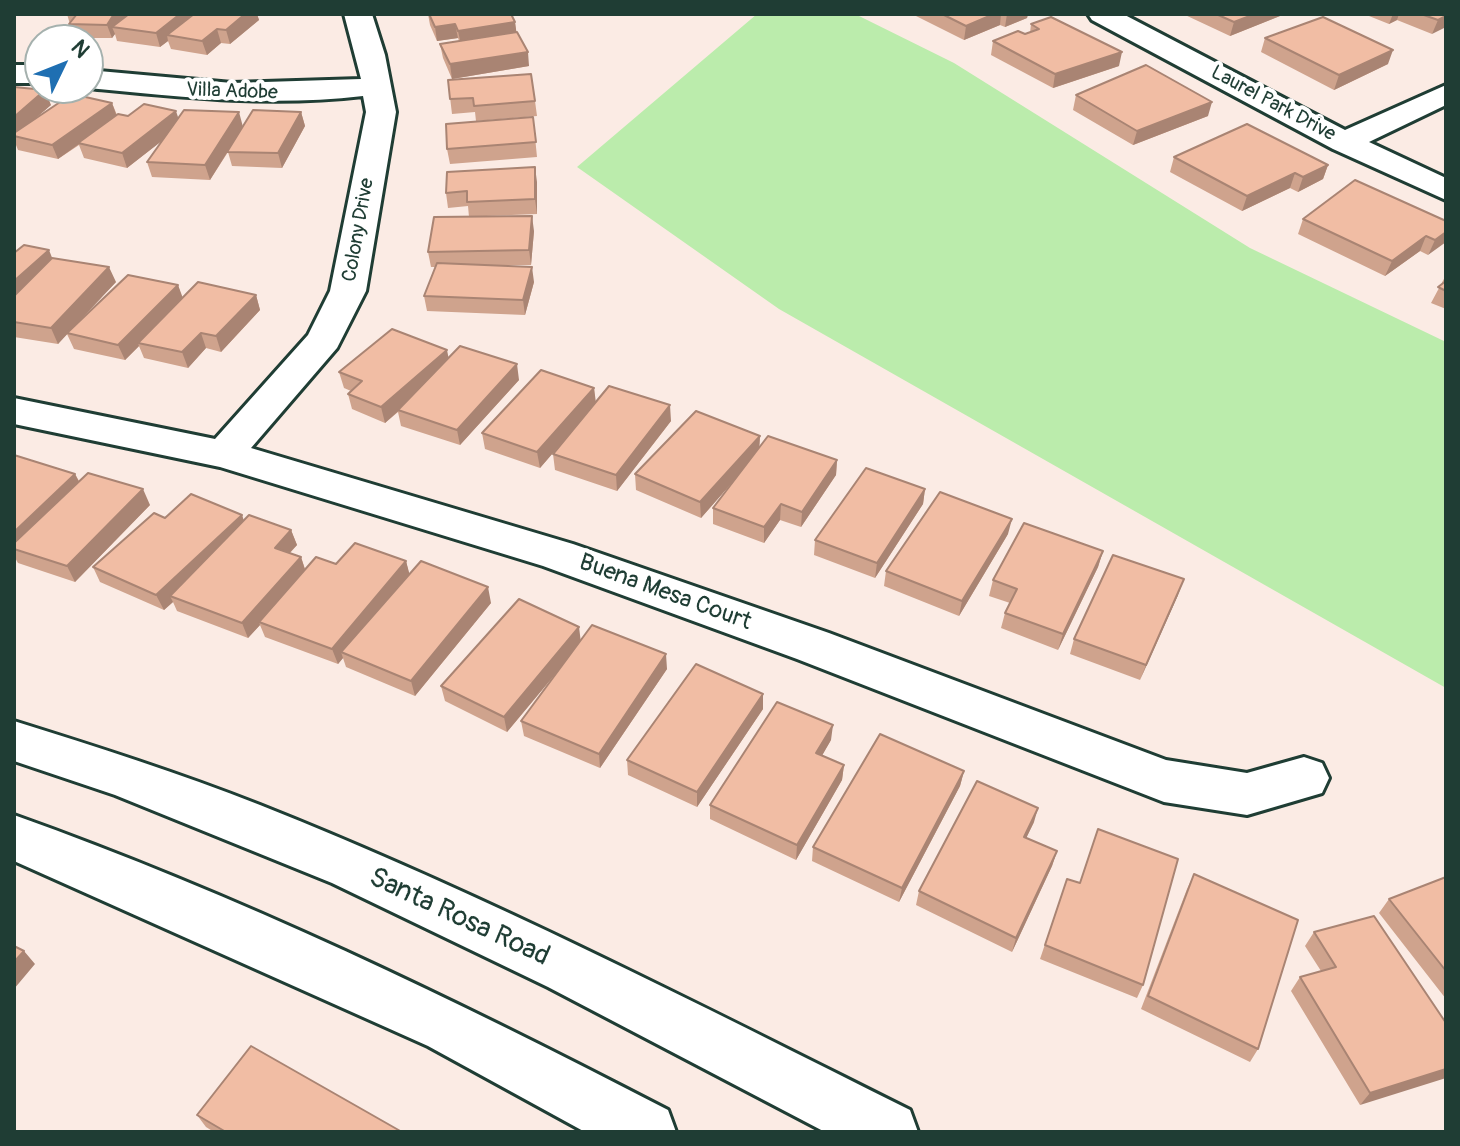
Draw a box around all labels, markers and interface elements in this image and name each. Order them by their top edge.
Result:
north arrow [24,24,104,104]
text: N [65,34,95,64]
street label: Laurel Park Drive [1206,61,1340,147]
street label: Villa Adobe [186,78,278,106]
street label: Colony Drive [338,176,380,284]
street label: Buena Mesa Court [575,548,755,638]
street label: Santa Rosa Road [363,862,555,974]

